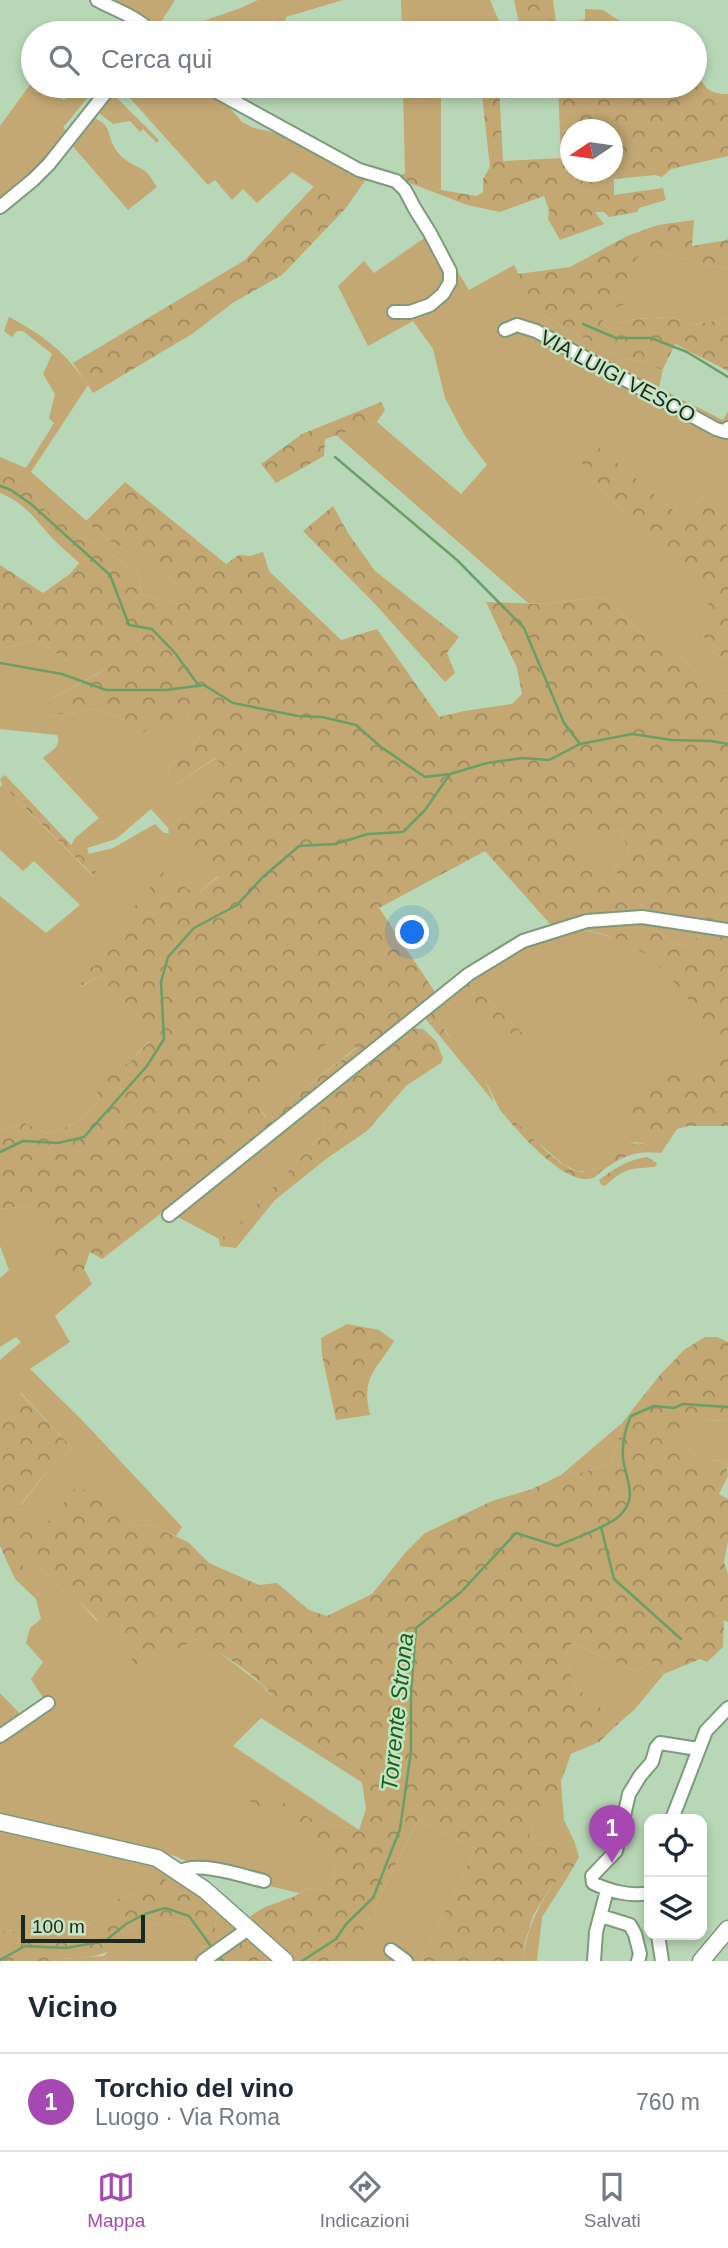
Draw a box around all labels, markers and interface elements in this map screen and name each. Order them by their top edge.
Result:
search box [21,21,707,98]
icon: search [45,41,83,79]
text: Cerca qui [101,44,212,74]
north arrow [560,119,623,182]
street label: VIA LUIGI VESCO [536,325,700,427]
your location [395,915,429,949]
water label: Torrente Strona [376,1632,418,1792]
pin: 1 [589,1805,635,1863]
map controls [644,1814,707,1940]
button: locate [644,1814,707,1877]
button: layers [644,1877,707,1940]
scale bar [21,1912,145,1944]
text: 100 m [32,1916,85,1937]
text: Vicino [28,1990,117,2023]
text: Torchio del vino [95,2073,294,2103]
text: 1 [45,2089,57,2115]
text: 760 m [636,2089,700,2115]
text: Luogo · Via Roma [95,2104,280,2130]
tab: Mappa [87,2168,145,2232]
tab: Indicazioni [320,2168,409,2232]
tab: Salvati [584,2168,641,2232]

